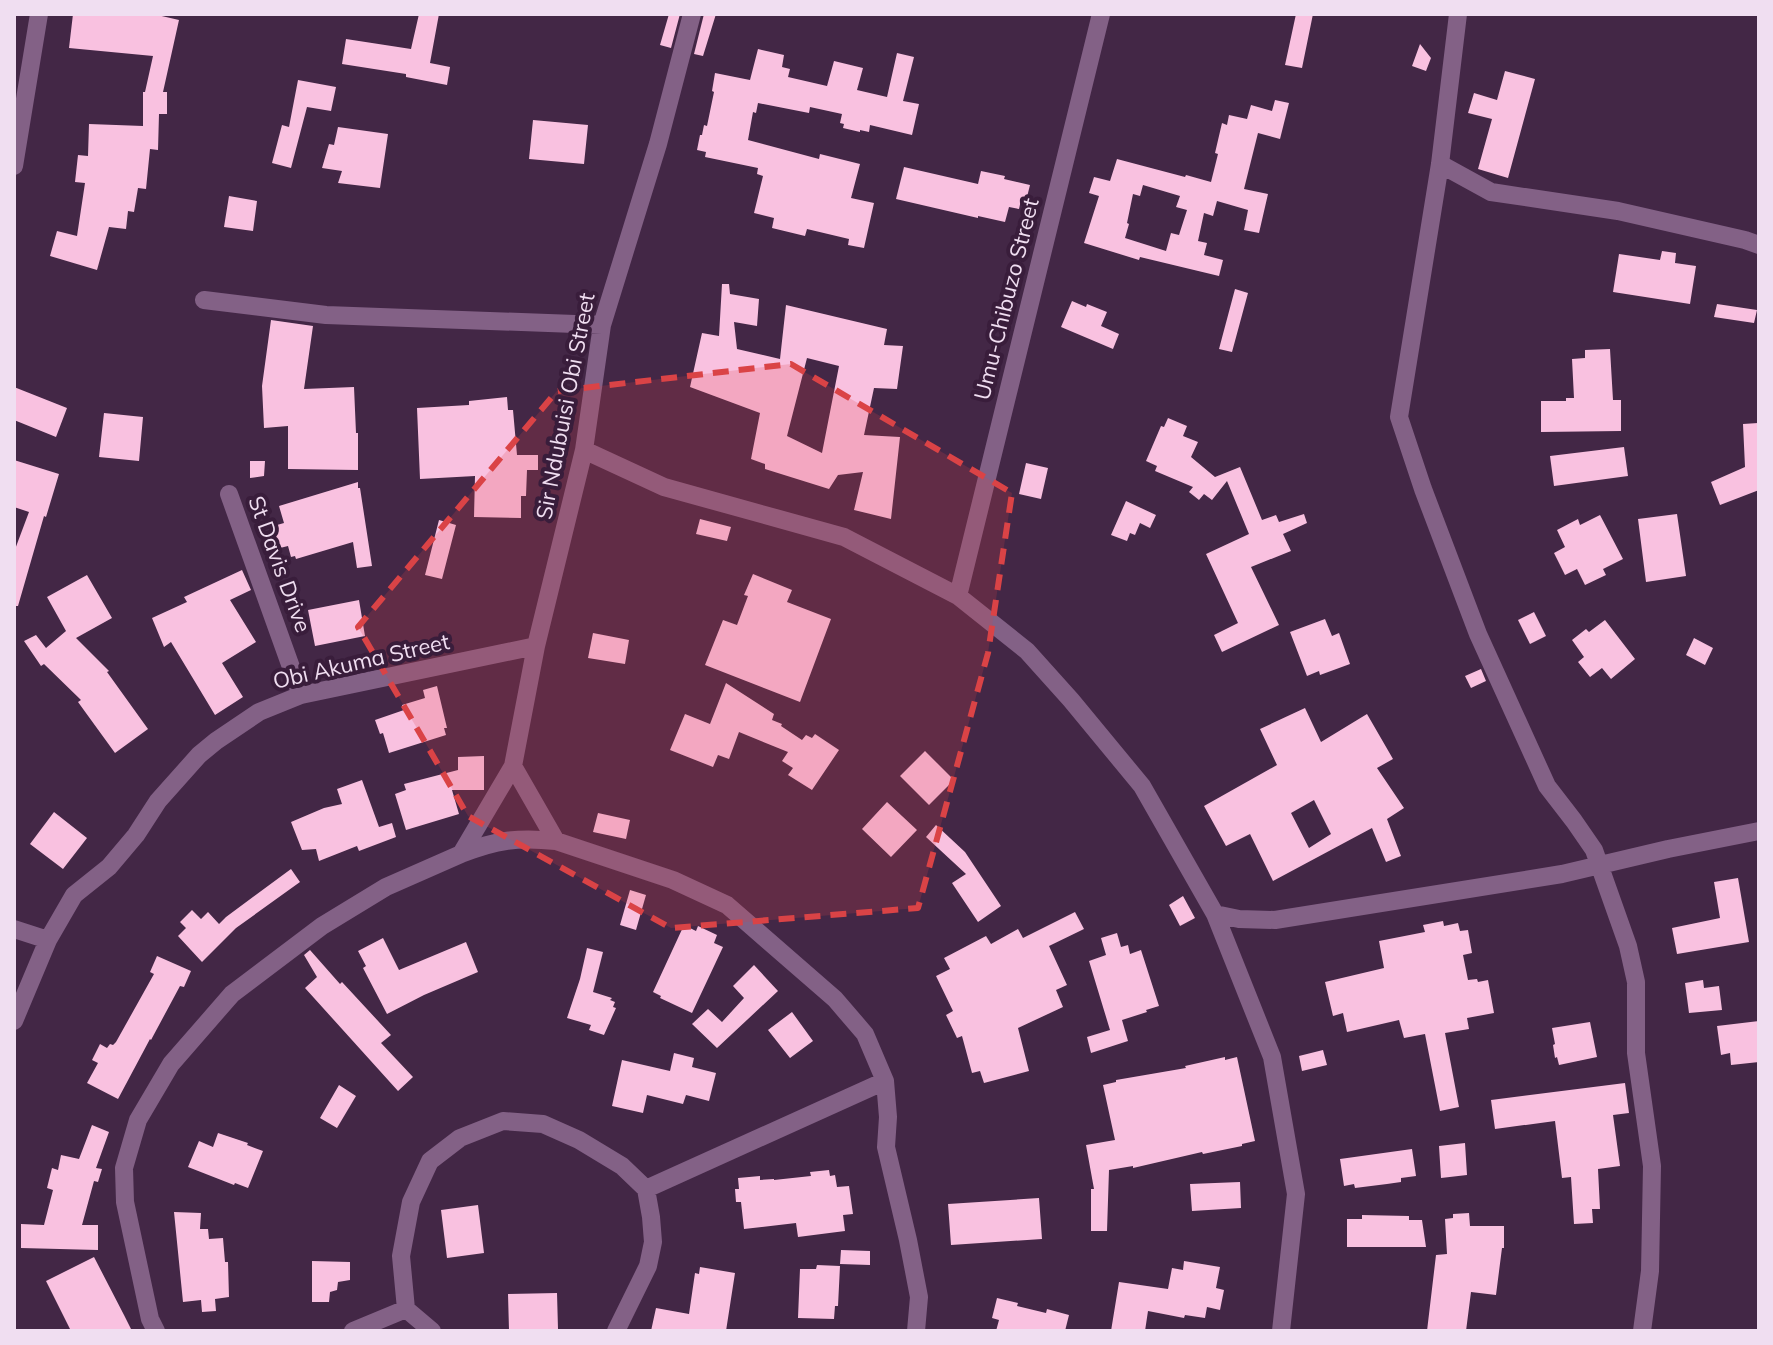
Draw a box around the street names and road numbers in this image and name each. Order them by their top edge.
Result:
street label: Umu-Chibuzo Street [967,195,1045,403]
street label: Sir Ndubuisi Obi Street [529,290,601,522]
street label: St Davis Drive [242,492,318,636]
street label: Obi Akuma Street [270,627,452,695]

